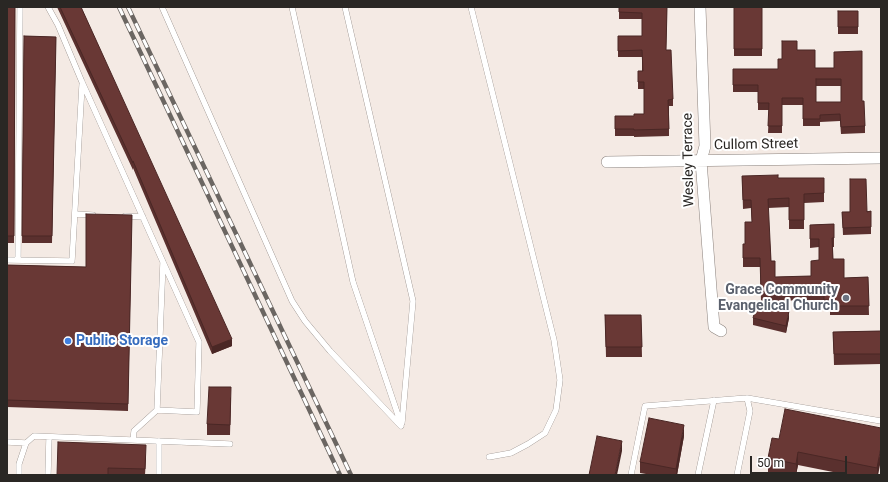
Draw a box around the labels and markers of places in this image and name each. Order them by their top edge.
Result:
place label: Grace Community Evangelical Church [718,282,838,314]
marker: Grace Community Evangelical Church [841,293,851,303]
place label: Public Storage [76,333,168,349]
marker: Public Storage [63,336,73,346]

